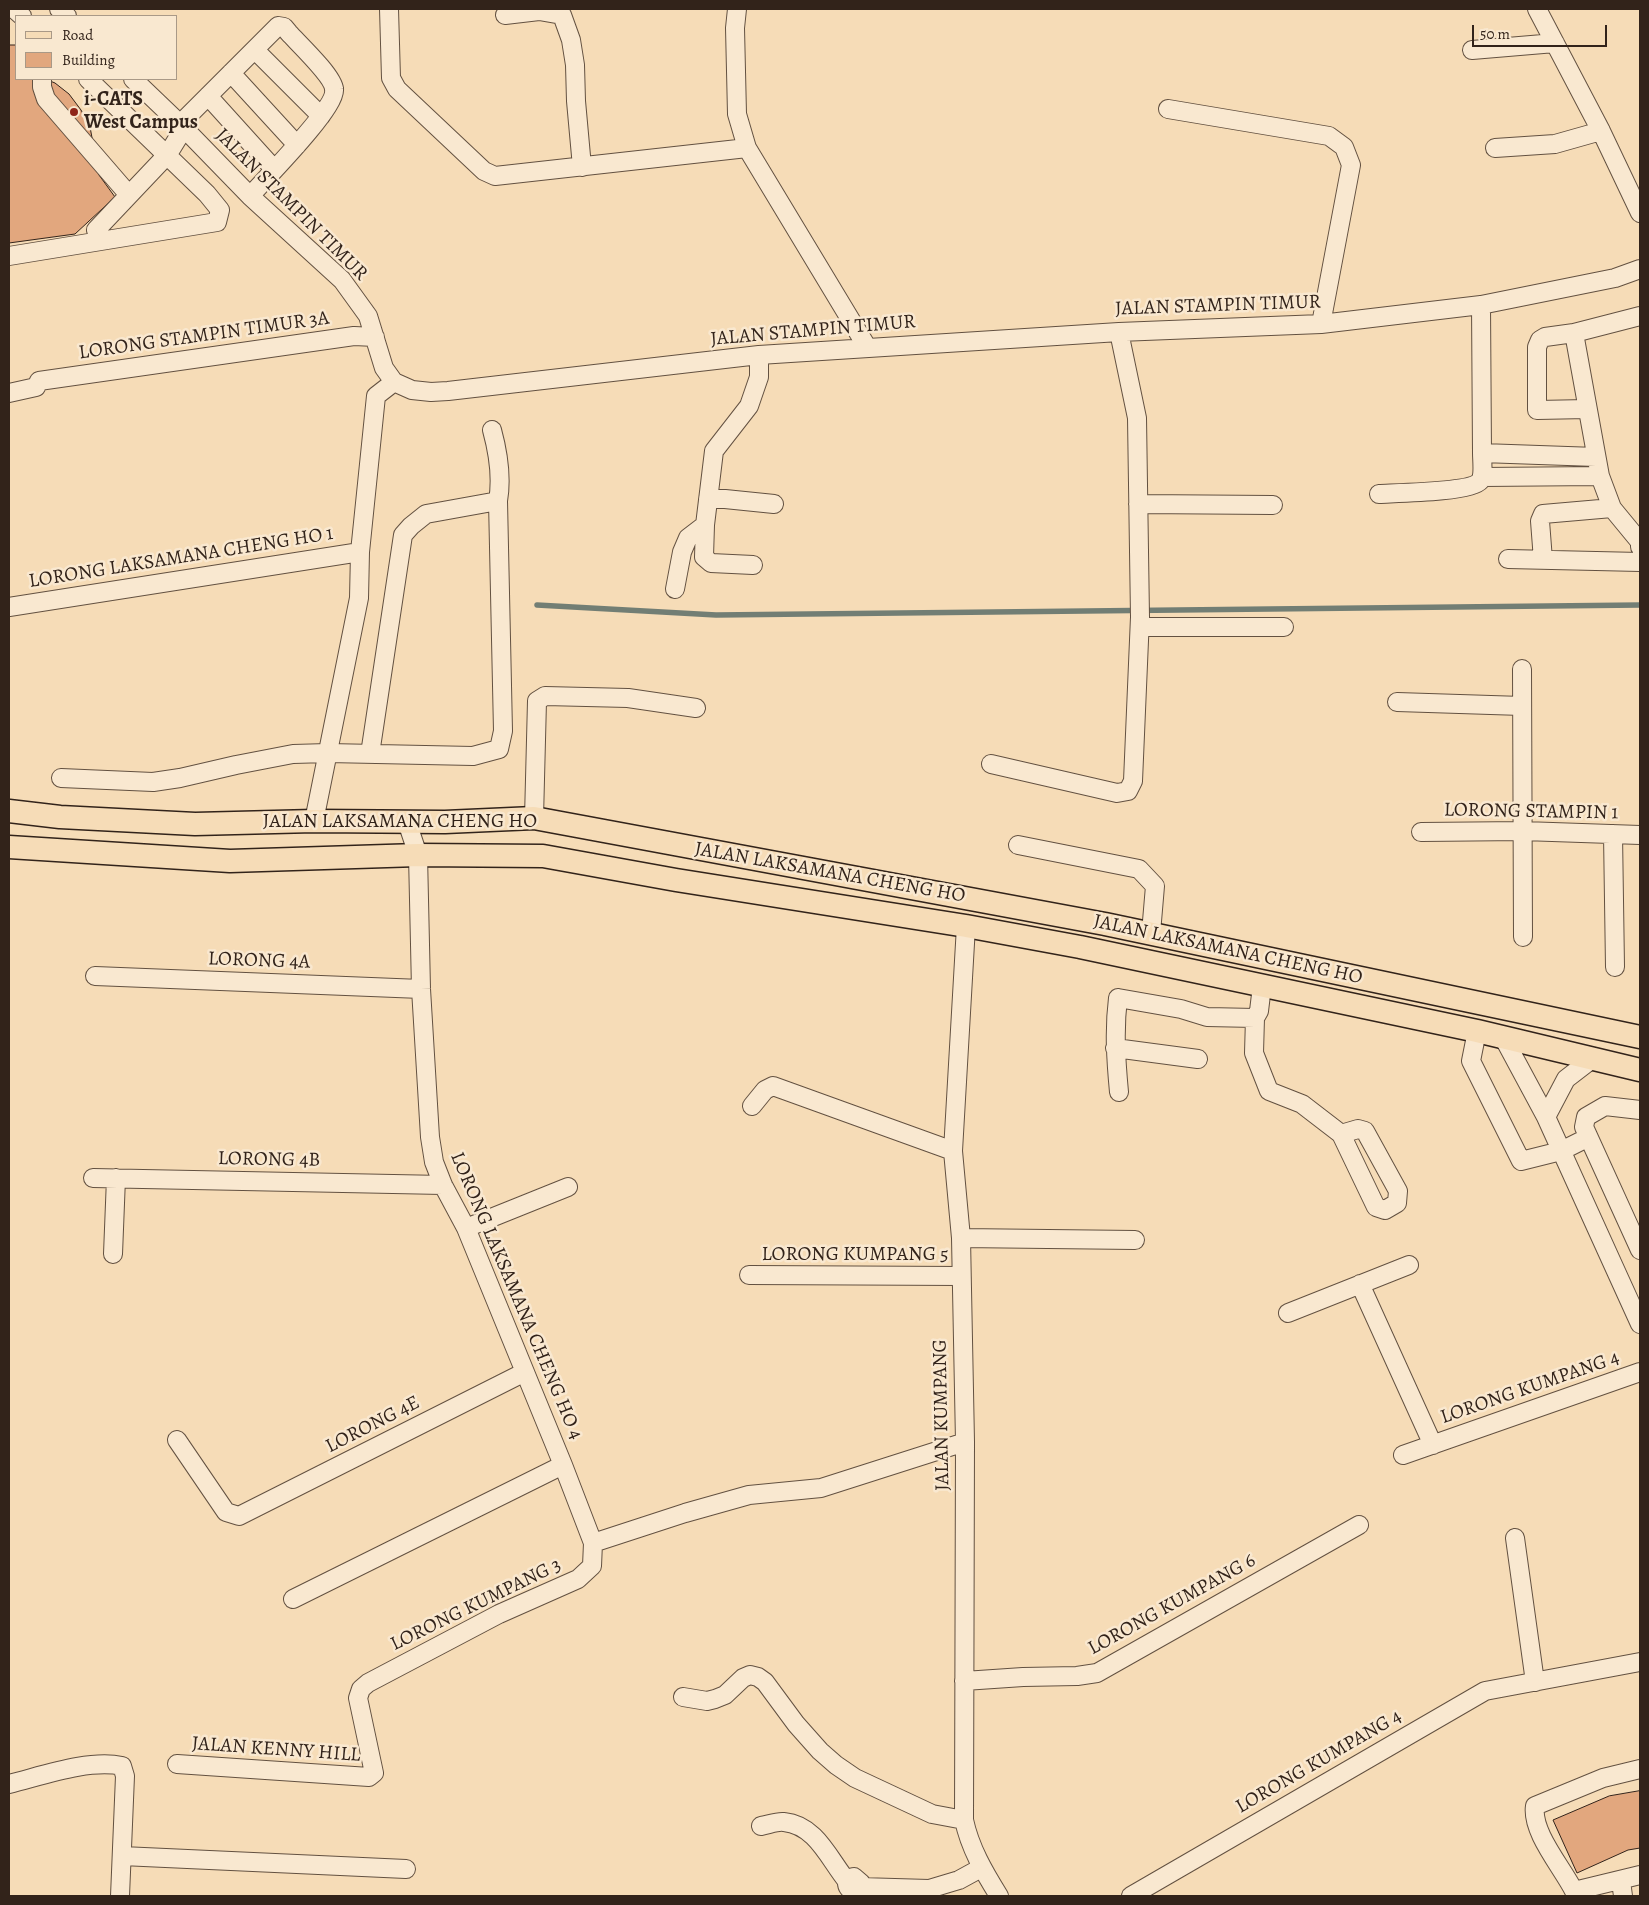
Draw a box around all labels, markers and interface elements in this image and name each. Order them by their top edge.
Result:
legend [15,15,178,80]
scale bar [1474,15,1609,47]
text: 50 m [1480,24,1510,44]
text: Road [62,25,93,45]
text: Building [62,50,115,70]
place label: i-CATS West Campus [84,88,198,135]
marker: i-CATS West Campus [68,106,80,118]
street label: JALAN STAMPIN TIMUR [210,124,372,286]
street label: JALAN STAMPIN TIMUR [1115,290,1321,322]
street label: LORONG STAMPIN TIMUR 3A [77,307,331,365]
street label: JALAN STAMPIN TIMUR [709,310,917,352]
street label: LORONG LAKSAMANA CHENG HO 1 [27,522,335,594]
street label: LORONG STAMPIN 1 [1444,798,1618,826]
street label: JALAN LAKSAMANA CHENG HO [263,810,537,834]
street label: JALAN LAKSAMANA CHENG HO [693,837,967,909]
street label: JALAN LAKSAMANA CHENG HO [1091,910,1365,990]
street label: LORONG 4A [207,947,311,975]
street label: LORONG 4B [218,1147,320,1173]
street label: LORONG LAKSAMANA CHENG HO 4 [444,1149,588,1443]
street label: LORONG KUMPANG 5 [761,1243,949,1267]
street label: JALAN KUMPANG [929,1339,955,1491]
street label: LORONG KUMPANG 4 [1437,1346,1623,1430]
street label: LORONG 4E [322,1391,424,1459]
street label: LORONG KUMPANG 6 [1084,1549,1260,1661]
street label: LORONG KUMPANG 3 [387,1553,565,1657]
street label: LORONG KUMPANG 4 [1232,1705,1406,1819]
street label: JALAN KENNY HILL [191,1732,361,1768]

